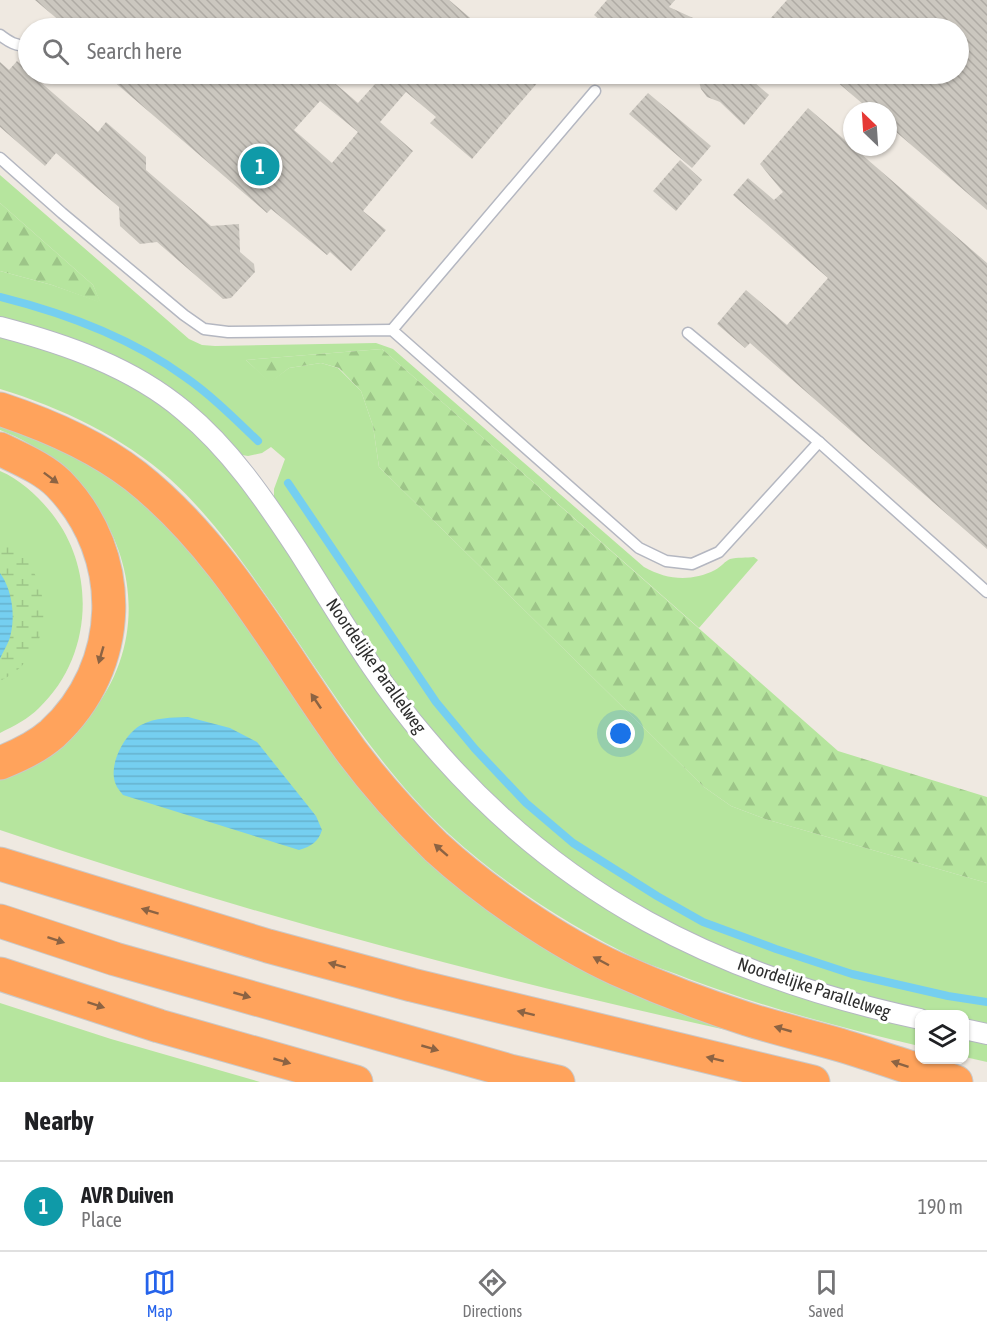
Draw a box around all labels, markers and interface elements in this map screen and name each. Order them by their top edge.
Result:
search box [18,18,969,84]
icon: search [39,35,72,68]
text: Search here [87,38,182,64]
north arrow [843,102,897,156]
pin: 1 [240,144,280,188]
one-way arrow [42,472,58,484]
street label: Noordelijke Parallelweg [322,594,431,737]
one-way arrow [96,646,106,664]
one-way arrow [311,693,322,709]
your location [606,719,635,748]
one-way arrow [434,844,449,857]
one-way arrow [141,906,159,915]
one-way arrow [47,935,65,945]
street label: Noordelijke Parallelweg [735,953,894,1022]
one-way arrow [592,956,609,966]
one-way arrow [328,960,346,969]
one-way arrow [233,991,251,1000]
one-way arrow [87,1001,105,1011]
one-way arrow [517,1008,535,1018]
map controls [915,1010,969,1064]
button: layers [915,1010,969,1064]
one-way arrow [774,1024,792,1033]
one-way arrow [421,1044,439,1054]
one-way arrow [706,1054,725,1063]
one-way arrow [273,1057,291,1066]
one-way arrow [891,1059,909,1068]
text: Nearby [24,1106,94,1136]
text: AVR Duiven [81,1182,174,1208]
text: 1 [39,1195,48,1218]
text: 190 m [918,1195,963,1218]
text: Place [81,1208,122,1231]
tab: Map [143,1266,176,1320]
tab: Directions [462,1266,522,1320]
tab: Saved [808,1266,844,1320]

